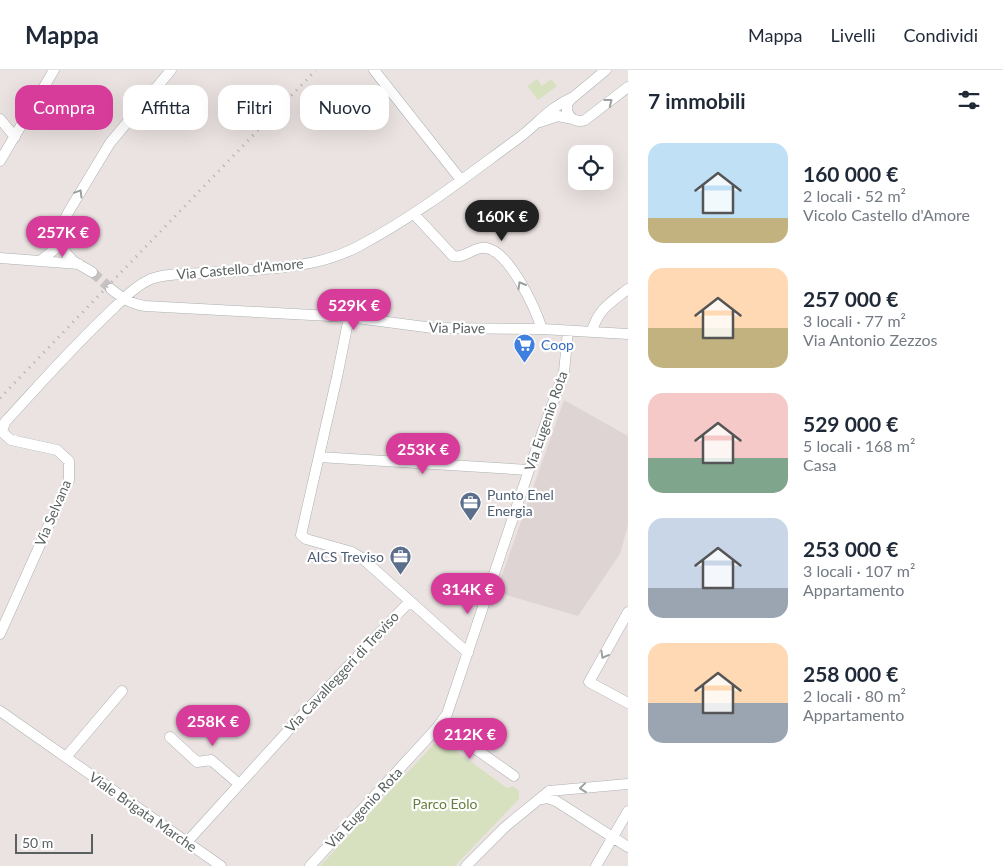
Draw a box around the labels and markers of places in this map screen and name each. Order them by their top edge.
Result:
pin: 160K € [461,200,543,242]
pin: 257K € [22,216,104,258]
pin: 529K € [313,288,395,331]
supermarket icon: Coop [513,333,537,364]
place label: Coop [541,336,574,353]
pin: 253K € [382,432,464,475]
place label: Punto Enel Energia [487,486,554,519]
office icon: Punto Enel Energia [459,491,483,522]
office icon: AICS Treviso [388,545,412,576]
place label: AICS Treviso [307,548,384,565]
pin: 314K € [427,572,509,615]
pin: 258K € [172,704,254,747]
pin: 212K € [429,718,511,760]

